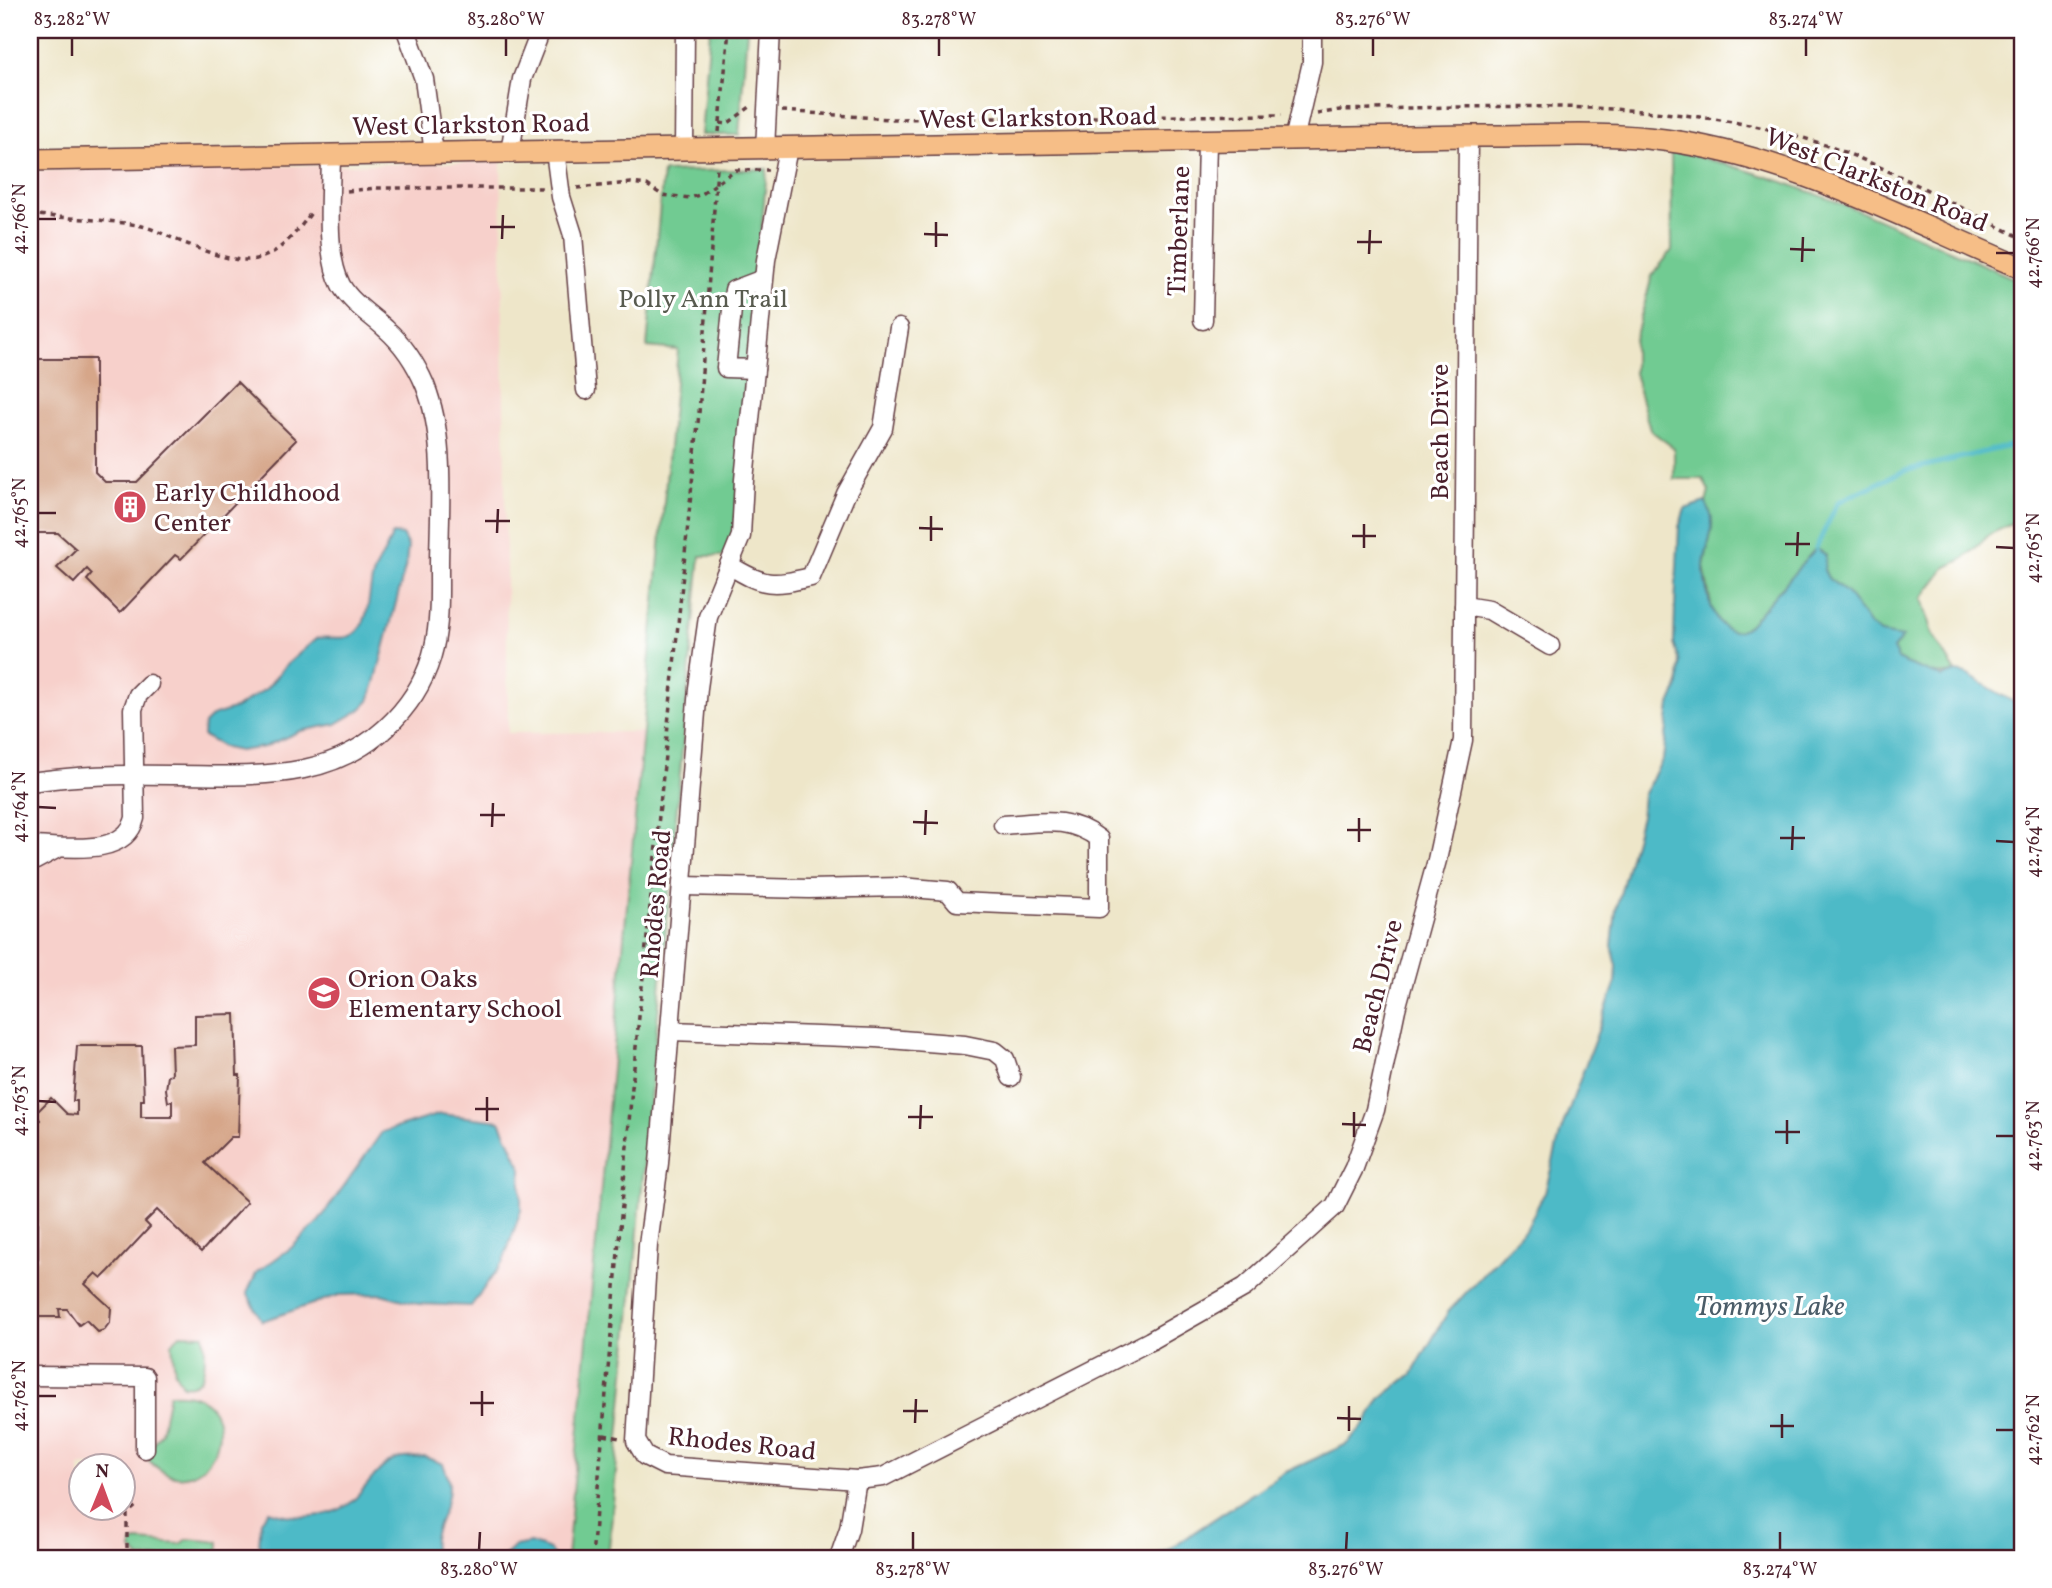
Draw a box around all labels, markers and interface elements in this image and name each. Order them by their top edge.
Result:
text: 83.282°W [34,8,110,33]
text: 83.280°W [467,8,545,33]
text: 83.278°W [902,8,976,33]
text: 83.276°W [1335,8,1411,33]
text: 83.274°W [1769,8,1843,33]
street label: West Clarkston Road [919,99,1157,139]
street label: West Clarkston Road [352,106,590,146]
street label: West Clarkston Road [1759,120,1993,242]
street label: Timberlane [1160,165,1200,297]
text: 42.766°N [8,183,33,255]
text: 42.766°N [2022,217,2047,289]
park label: Polly Ann Trail [618,282,788,318]
street label: Beach Drive [1423,364,1459,500]
place label: Early Childhood Center [154,476,340,542]
text: 42.765°N [8,478,33,548]
building icon: Early Childhood Center [111,488,149,526]
text: 42.765°N [2022,513,2047,583]
text: 42.764°N [8,771,33,843]
text: 42.764°N [2022,806,2047,878]
street label: Rhodes Road [633,828,681,980]
street label: Beach Drive [1345,916,1413,1057]
place label: Orion Oaks Elementary School [348,962,562,1028]
school or university icon: Orion Oaks Elementary School [305,974,343,1012]
text: 42.763°N [8,1065,33,1137]
text: 42.763°N [2022,1100,2047,1172]
water label: Tommys Lake [1695,1288,1845,1327]
text: 42.762°N [8,1360,33,1432]
text: 42.762°N [2022,1394,2047,1466]
street label: Rhodes Road [666,1419,818,1471]
north arrow [66,1452,136,1522]
text: N [95,1459,110,1485]
text: 83.280°W [440,1558,518,1583]
text: 83.278°W [876,1558,950,1583]
text: 83.276°W [1308,1558,1384,1583]
text: 83.274°W [1743,1558,1817,1583]

